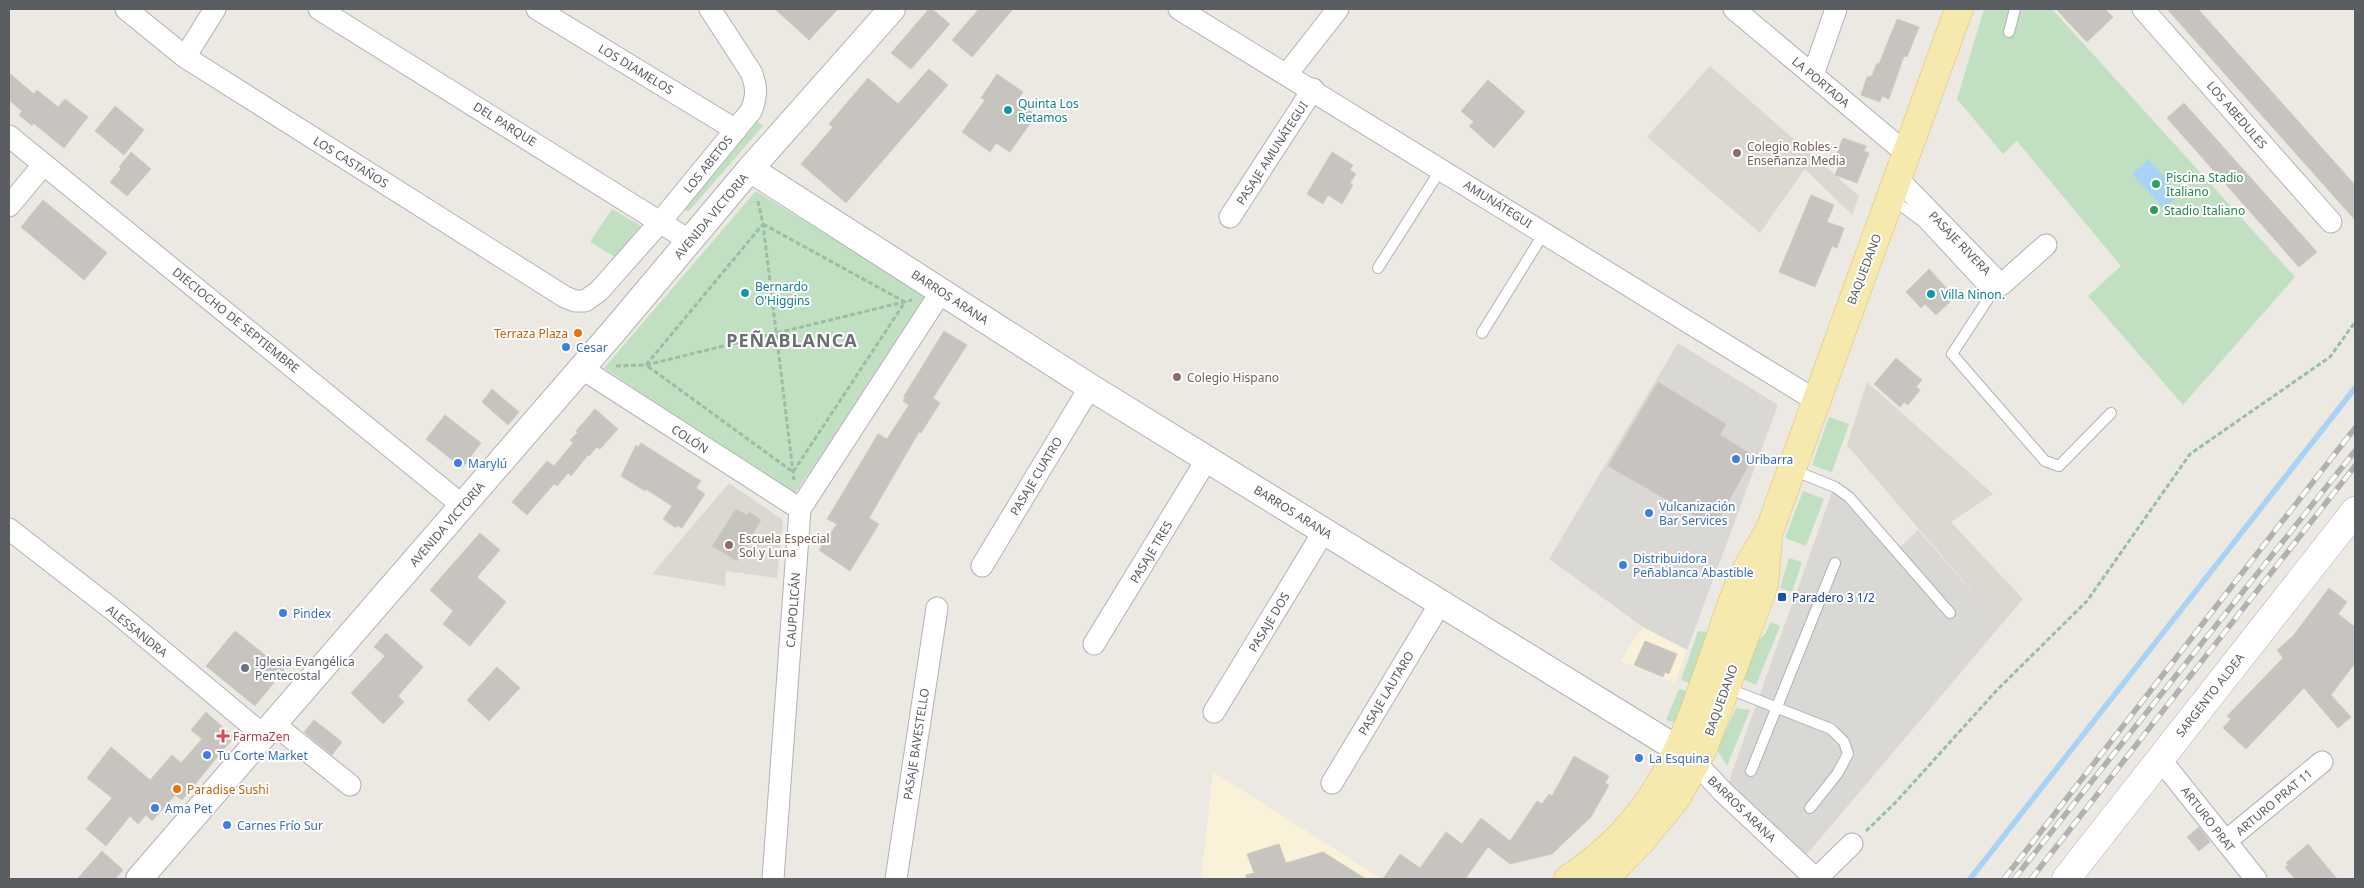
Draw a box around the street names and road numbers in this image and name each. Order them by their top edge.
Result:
street label: LOS DIAMELOS [595,40,677,98]
street label: LA PORTADA [1788,53,1854,111]
street label: LOS ABEDULES [2203,78,2271,153]
street label: DEL PARQUE [470,98,540,150]
street label: PASAJE AMUNÁTEGUI [1232,98,1312,208]
street label: LOS ABETOS [679,131,737,196]
street label: LOS CASTAÑOS [310,132,392,192]
street label: AVENIDA VICTORIA [670,169,752,263]
street label: AMUNÁTEGUI [1460,176,1536,232]
street label: PASAJE RIVERA [1925,207,1995,279]
street label: BAQUEDANO [1843,231,1885,307]
street label: DIECIOCHO DE SEPTIEMBRE [169,263,303,377]
street label: BARROS ARANA [908,266,992,329]
street label: COLÓN [668,421,712,457]
street label: PASAJE CUATRO [1006,434,1066,518]
street label: AVENIDA VICTORIA [405,478,489,570]
street label: BARROS ARANA [1251,481,1336,543]
street label: PASAJE TRES [1126,517,1176,586]
street label: CAUPOLICÁN [782,572,804,648]
street label: PASAJE DOS [1244,589,1294,655]
street label: ALESSANDRA [103,601,172,661]
street label: PASAJE LAUTARO [1354,648,1418,738]
street label: SARGENTO ALDEA [2172,649,2248,741]
street label: BAQUEDANO [1700,662,1742,738]
street label: PASAJE BAVESTELLO [899,687,933,801]
street label: ARTURO PRAT 11 [2232,765,2316,839]
street label: BARROS ARANA [1704,772,1780,846]
street label: ARTURO PRAT [2177,783,2239,856]

